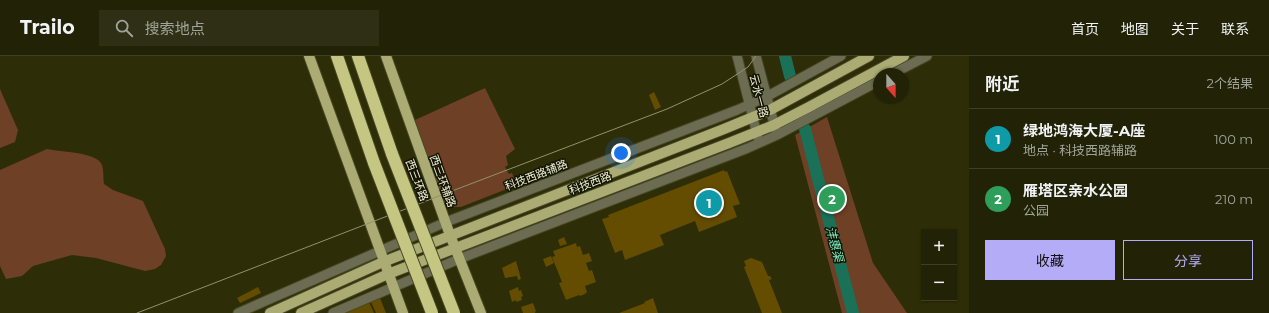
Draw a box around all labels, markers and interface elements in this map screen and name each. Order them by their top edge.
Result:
search box [99,10,379,46]
text: Trailo [20,16,75,39]
icon: search [113,17,135,39]
text: 搜索地点 [145,19,205,38]
text: 首页 [1071,20,1099,38]
text: 地图 [1121,20,1149,38]
text: 关于 [1171,20,1199,38]
text: 联系 [1221,20,1249,38]
north arrow [873,68,909,104]
street label: 云水一路 [747,73,771,119]
text: 附近 [985,74,1019,94]
text: 2个结果 [1207,75,1253,91]
text: 绿地鸿海大厦-A座 [1023,121,1145,140]
text: 1 [995,131,1001,147]
text: 100 m [1214,131,1253,147]
text: 地点 · 科技西路辅路 [1023,142,1137,158]
your location [611,143,631,163]
street label: 西三环辅路 [427,153,459,209]
street label: 西三环路 [403,157,431,203]
street label: 科技西路辅路 [503,157,569,193]
street label: 科技西路 [567,169,613,197]
text: 雁塔区亲水公园 [1023,181,1128,200]
pin: 2 [819,184,845,214]
pin: 1 [696,188,722,218]
text: 2 [994,191,1002,207]
text: 210 m [1215,191,1253,207]
text: 公园 [1023,202,1049,218]
water label: 沣惠渠 [823,225,847,265]
map controls [921,229,957,301]
button: + [921,229,957,265]
button: 收藏 [985,240,1115,280]
button: 分享 [1123,240,1253,280]
button: − [921,265,957,301]

